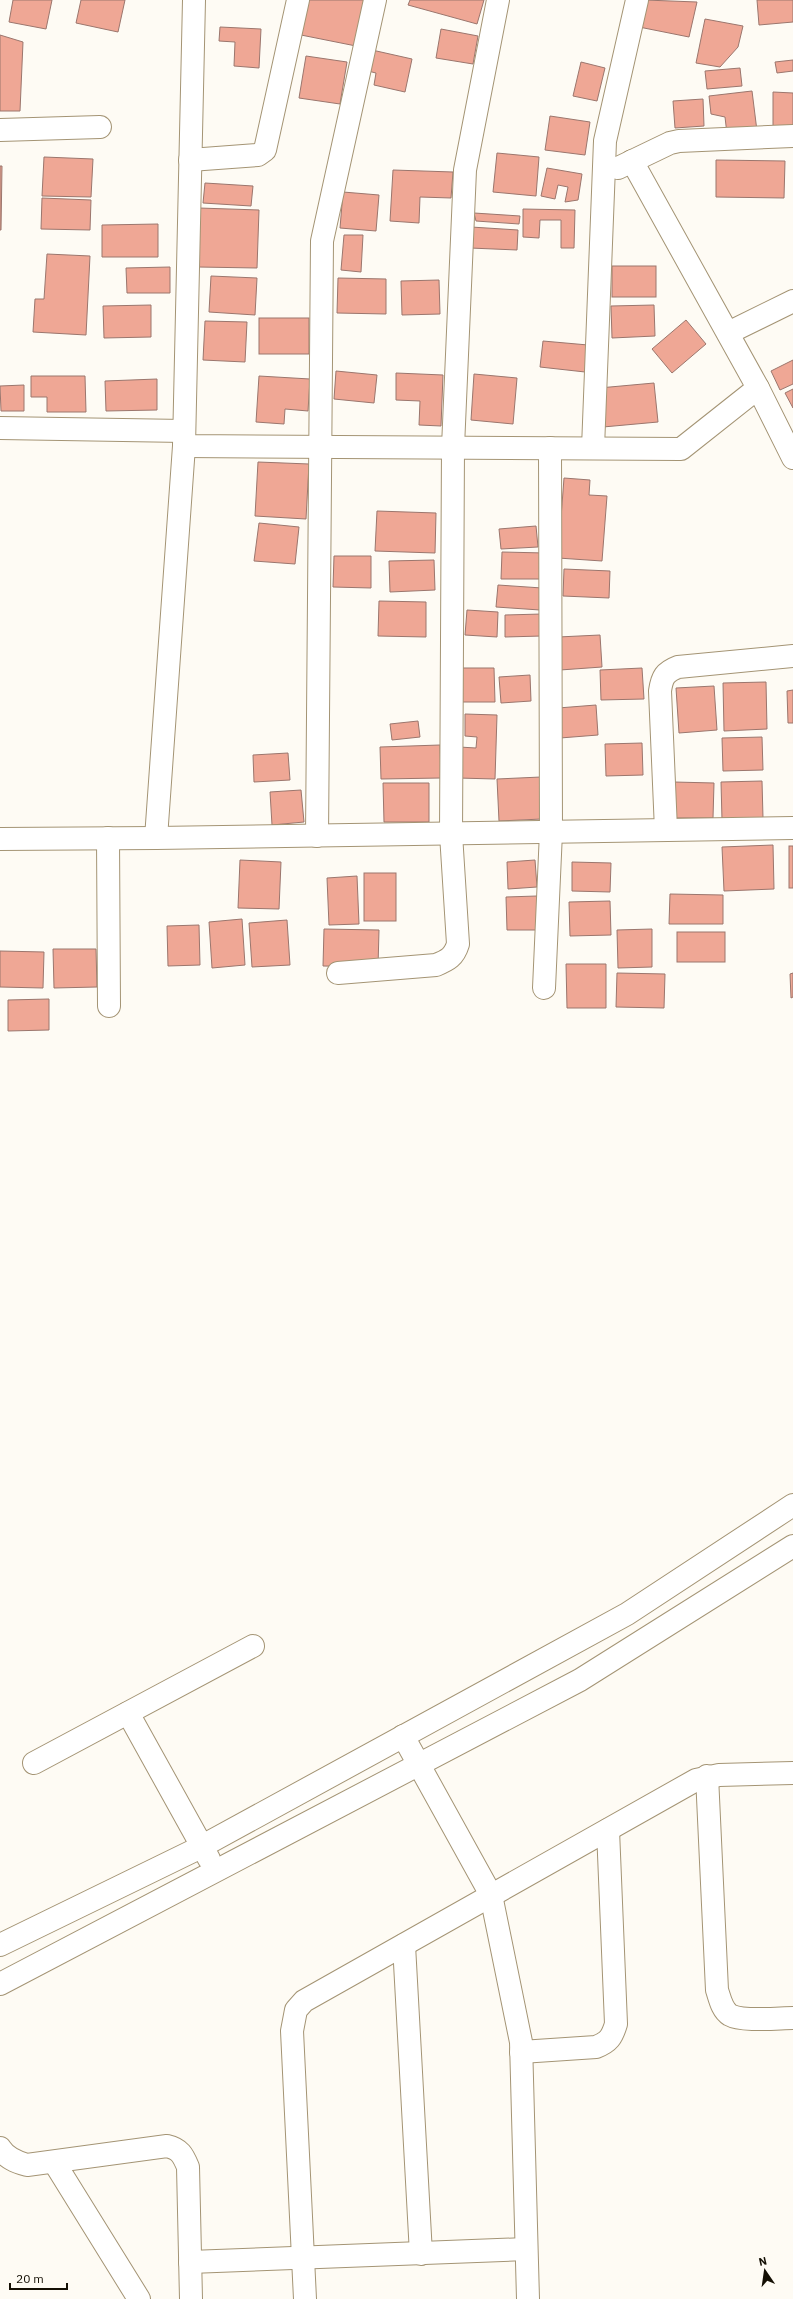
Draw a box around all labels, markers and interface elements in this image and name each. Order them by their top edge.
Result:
north arrow [745,2251,785,2291]
text: N [757,2254,768,2269]
scale bar [10,2265,67,2291]
text: 20 m [16,2271,44,2286]

